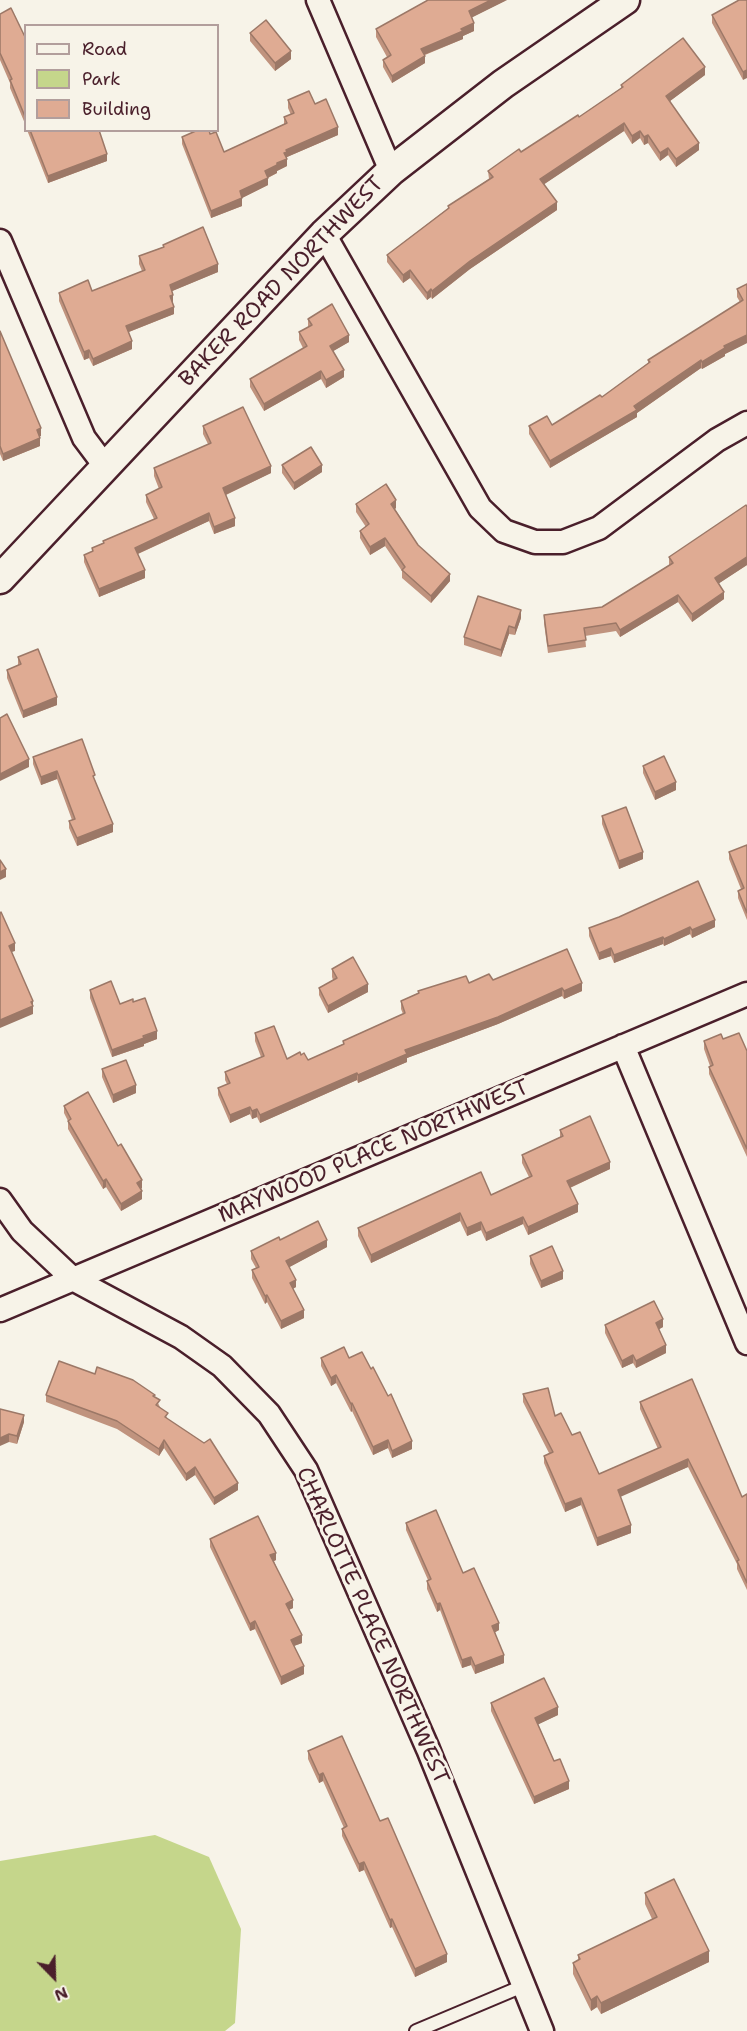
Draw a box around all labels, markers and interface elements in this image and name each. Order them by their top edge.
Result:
legend [24,24,219,132]
text: Road [82,37,127,61]
text: Park [82,67,121,91]
text: Building [82,97,151,121]
street label: BAKER ROAD NORTHWEST [174,171,390,393]
street label: MAYWOOD PLACE NORTHWEST [215,1074,533,1230]
street label: CHARLOTTE PLACE NORTHWEST [290,1463,454,1789]
north arrow [24,1947,84,2007]
text: N [51,1982,71,2006]

